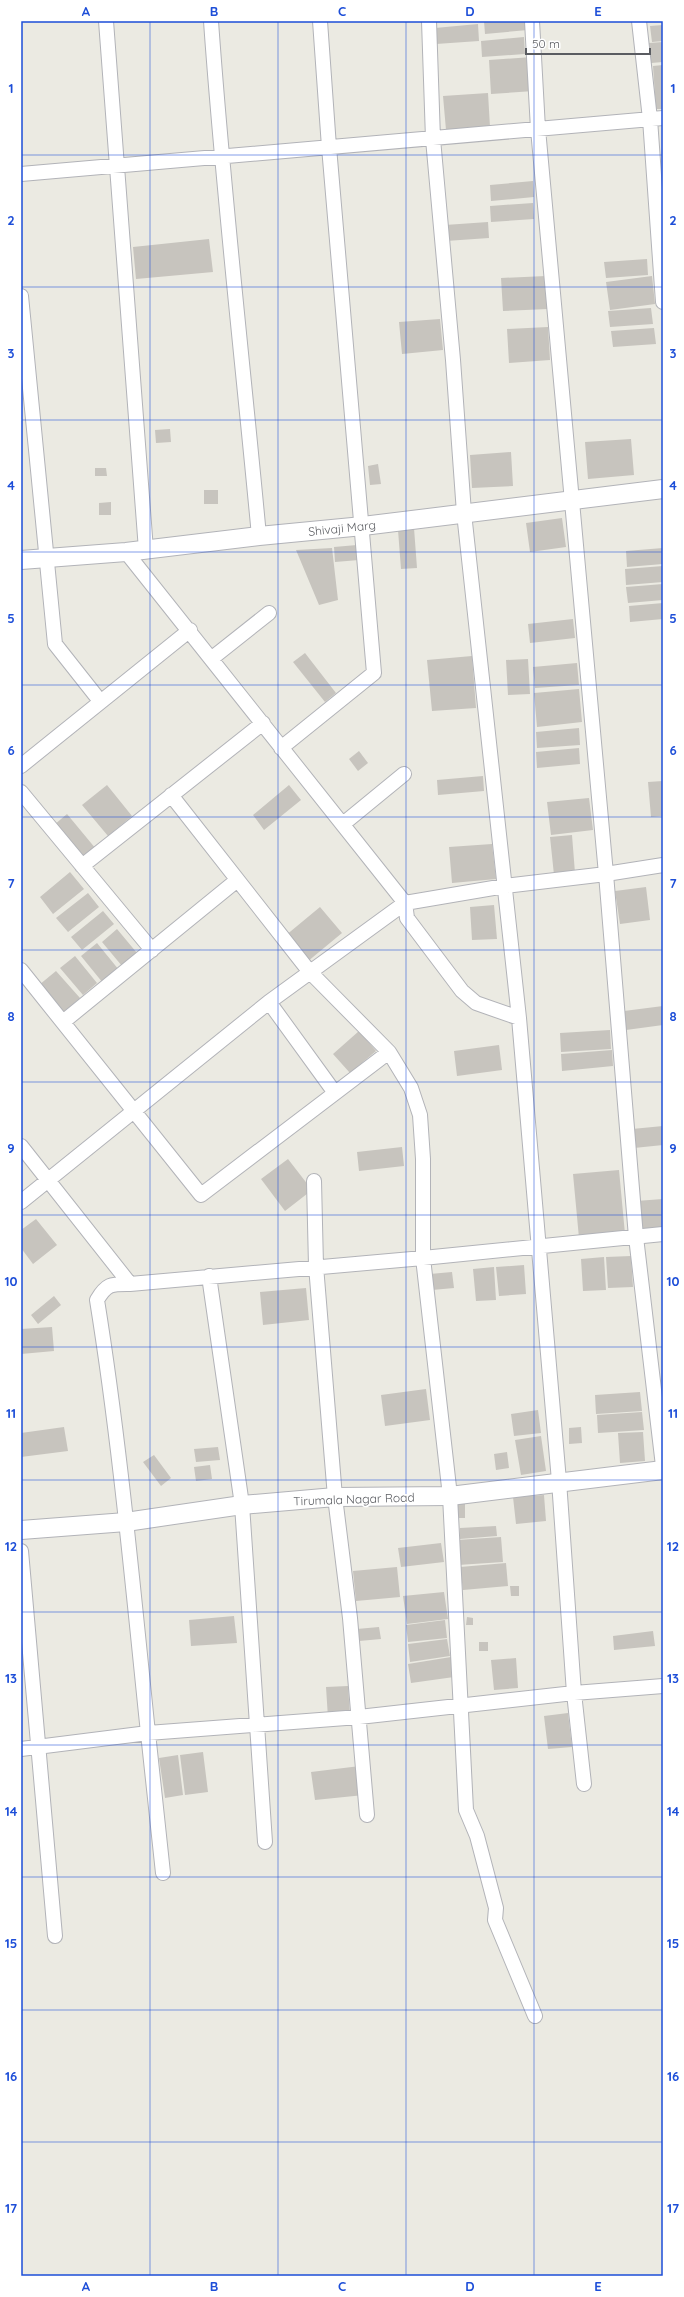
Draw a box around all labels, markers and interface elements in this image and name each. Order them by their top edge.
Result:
text: A [82,3,91,19]
text: B [210,3,218,19]
text: C [338,3,346,19]
text: D [465,3,475,19]
text: E [594,3,602,19]
scale bar [526,30,650,56]
text: 50 m [532,36,560,51]
text: 1 [8,80,14,96]
text: 1 [670,80,676,96]
text: 2 [7,212,15,228]
text: 2 [669,212,677,228]
text: 3 [8,345,15,361]
text: 3 [670,345,677,361]
text: 4 [7,477,15,493]
text: 4 [669,477,677,493]
street label: Shivaji Marg [307,517,377,539]
text: 5 [7,610,15,626]
text: 5 [669,610,677,626]
text: 6 [7,742,15,758]
text: 6 [669,742,677,758]
text: 7 [7,875,15,891]
text: 7 [669,875,677,891]
text: 8 [7,1008,15,1024]
text: 8 [669,1008,677,1024]
text: 9 [7,1140,15,1156]
text: 9 [669,1140,677,1156]
text: 10 [4,1273,18,1289]
text: 10 [666,1273,680,1289]
text: 11 [6,1405,16,1421]
text: 11 [668,1405,678,1421]
street label: Tirumala Nagar Road [293,1489,415,1509]
text: 12 [5,1538,17,1554]
text: 12 [667,1538,679,1554]
text: 13 [5,1670,17,1686]
text: 13 [667,1670,679,1686]
text: 14 [5,1803,18,1819]
text: 14 [667,1803,680,1819]
text: 15 [5,1935,17,1951]
text: 15 [667,1935,679,1951]
text: 16 [5,2068,17,2084]
text: 16 [667,2068,679,2084]
text: 17 [5,2200,17,2216]
text: 17 [667,2200,679,2216]
text: A [82,2278,91,2294]
text: B [210,2278,218,2294]
text: C [338,2278,346,2294]
text: D [465,2278,475,2294]
text: E [594,2278,602,2294]

